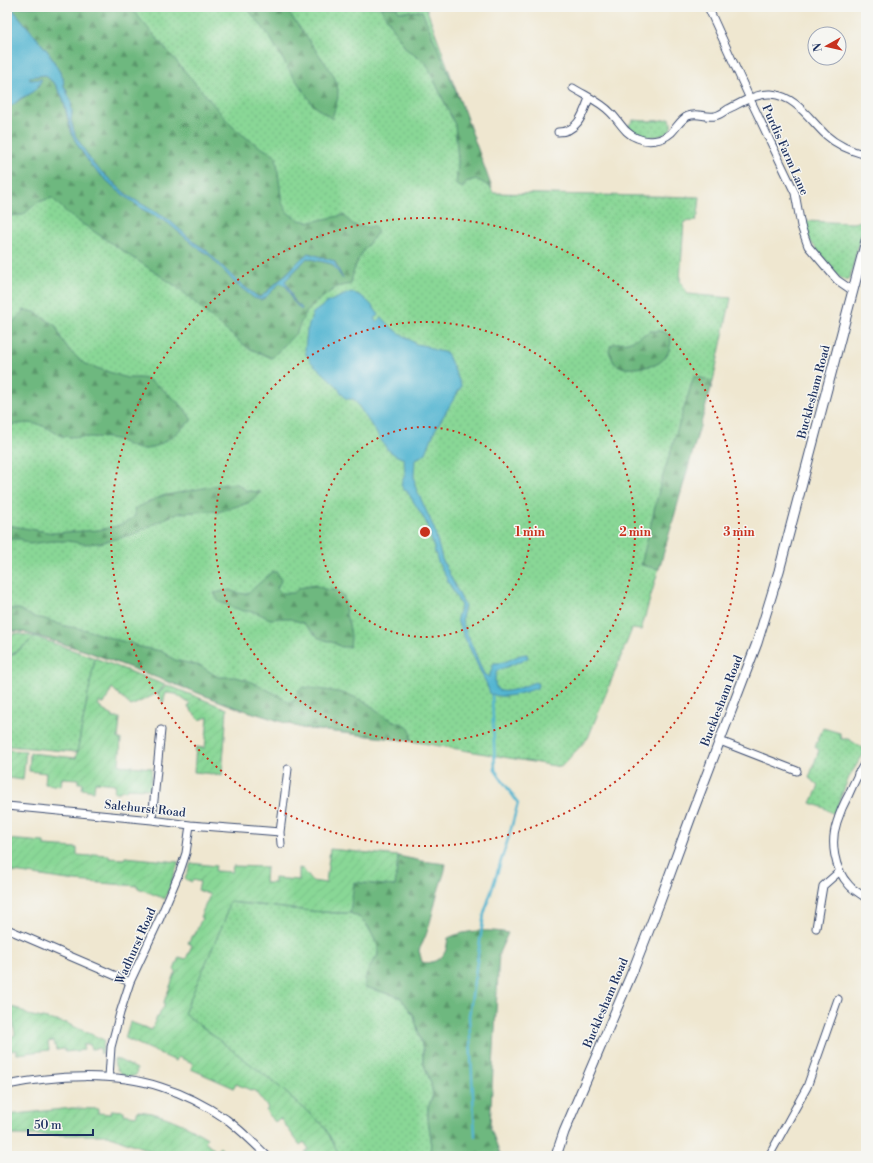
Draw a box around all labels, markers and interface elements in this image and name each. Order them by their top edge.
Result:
north arrow [807,26,847,66]
text: N [811,42,826,53]
street label: Purdis Farm Lane [758,102,812,198]
street label: Bucklesham Road [794,343,834,442]
centre of rings [418,525,432,539]
text: 1 min [515,525,546,540]
text: 2 min [619,525,651,540]
text: 3 min [723,525,755,540]
street label: Bucklesham Road [697,653,746,750]
street label: Salehurst Road [104,797,187,821]
street label: Wadhurst Road [112,905,160,987]
street label: Bucklesham Road [580,955,632,1051]
scale bar [28,1111,93,1137]
text: 50 m [34,1118,62,1133]

